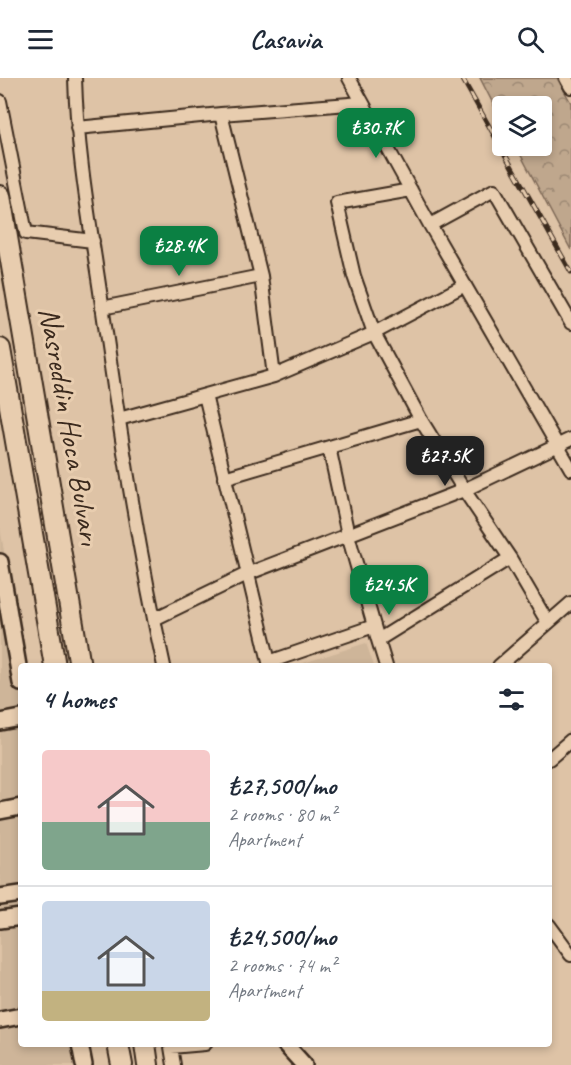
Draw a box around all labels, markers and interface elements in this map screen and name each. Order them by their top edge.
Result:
text: Casavia [250,22,321,56]
icon: menu [24,23,57,56]
icon: search [514,23,547,56]
map controls [492,96,552,156]
button: layers [492,96,552,156]
pin: ₺30.7K [327,108,425,159]
text: ₺30.7K [351,115,401,140]
pin: ₺28.4K [130,226,228,277]
text: ₺28.4K [154,233,204,258]
street label: Nasreddin Hoca Bulvarı [30,304,110,549]
pin: ₺27.5K [396,436,494,487]
text: ₺27.5K [420,443,470,468]
pin: ₺24.5K [340,565,438,616]
text: ₺24.5K [364,572,414,597]
text: 4 homes [42,683,115,716]
icon: filters [495,683,528,716]
text: ₺27,500/mo [228,769,336,802]
icon: home [90,774,162,846]
text: 2 rooms · 80 m² [228,802,336,827]
text: Apartment [228,827,301,852]
text: ₺24,500/mo [228,920,336,953]
icon: home [90,925,162,997]
text: 2 rooms · 74 m² [228,953,336,978]
text: Apartment [228,978,301,1003]

